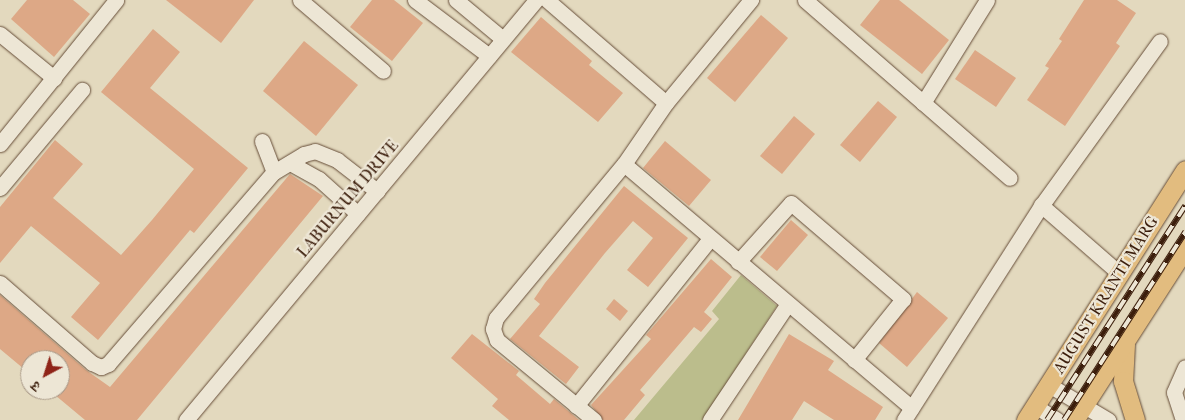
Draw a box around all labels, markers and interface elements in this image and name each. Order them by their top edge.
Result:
street label: LABURNUM DRIVE [293,136,403,262]
street label: AUGUST KRANTI MARG [1050,213,1162,377]
north arrow [20,350,70,400]
text: उ [27,377,44,395]

